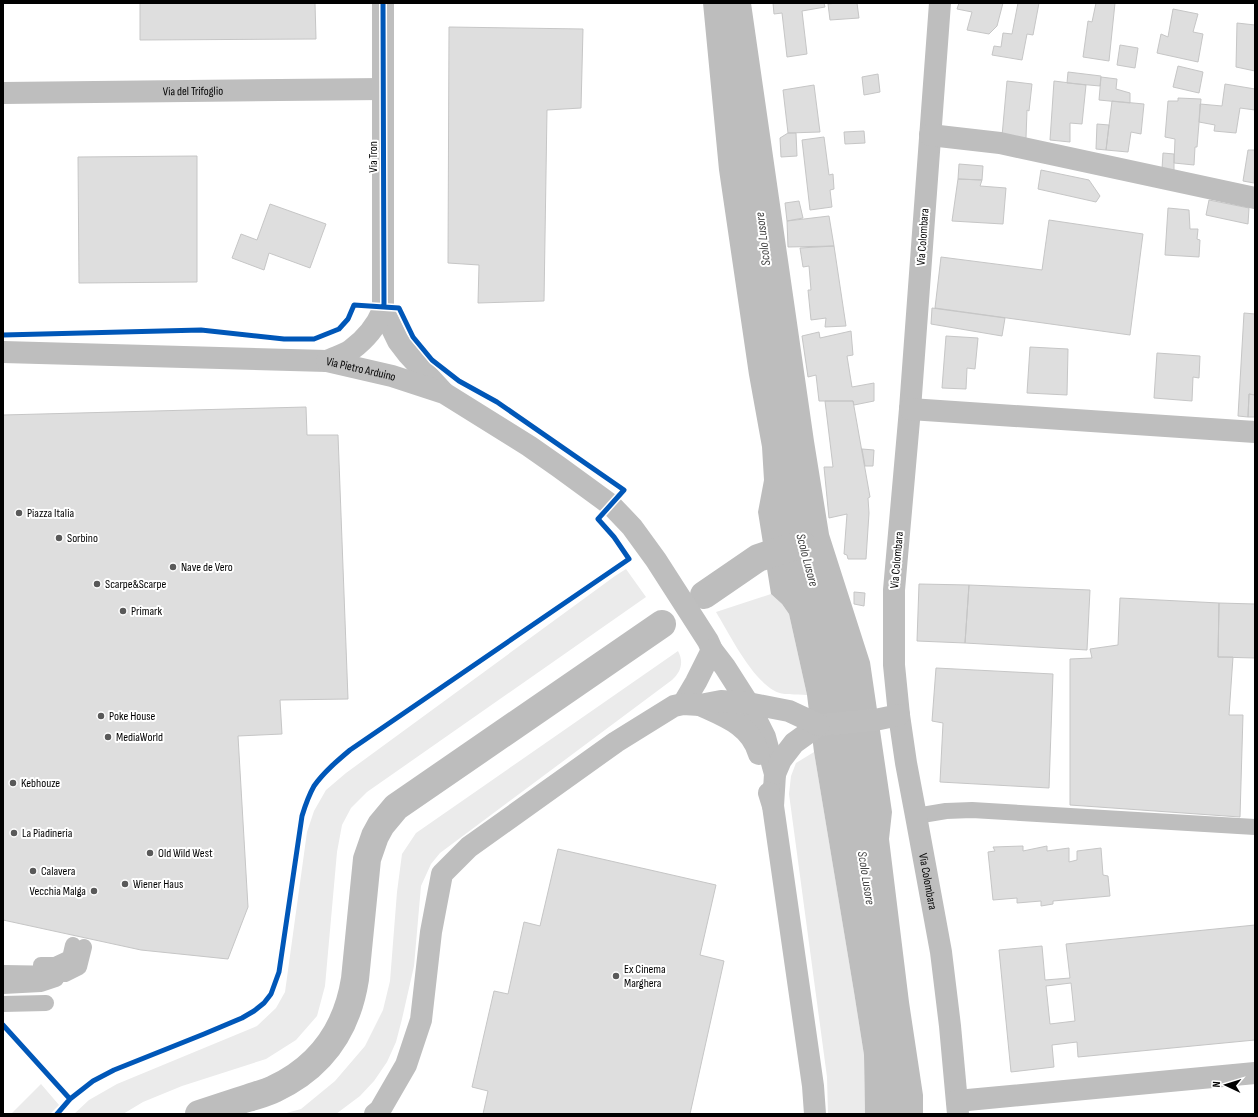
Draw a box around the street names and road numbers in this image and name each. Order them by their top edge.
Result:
street label: Via del Trifoglio [163,83,223,99]
street label: Via Tron [366,141,381,173]
street label: Via Colombara [914,208,933,266]
street label: Via Pietro Arduino [325,354,398,384]
street label: Via Colombara [887,530,907,589]
street label: Via Colombara [915,852,941,911]

